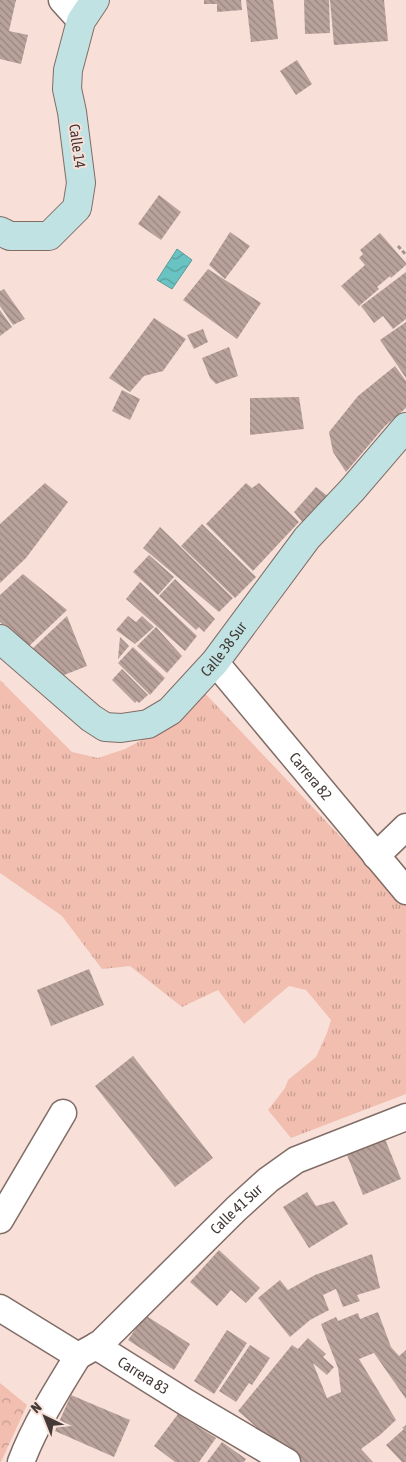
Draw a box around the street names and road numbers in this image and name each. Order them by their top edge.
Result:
street label: Calle 14 [66,123,89,169]
street label: Calle 38 Sur [197,618,250,680]
street label: Carrera 82 [286,749,336,803]
street label: Calle 41 Sur [207,1180,266,1237]
street label: Carrera 83 [115,1353,172,1397]

